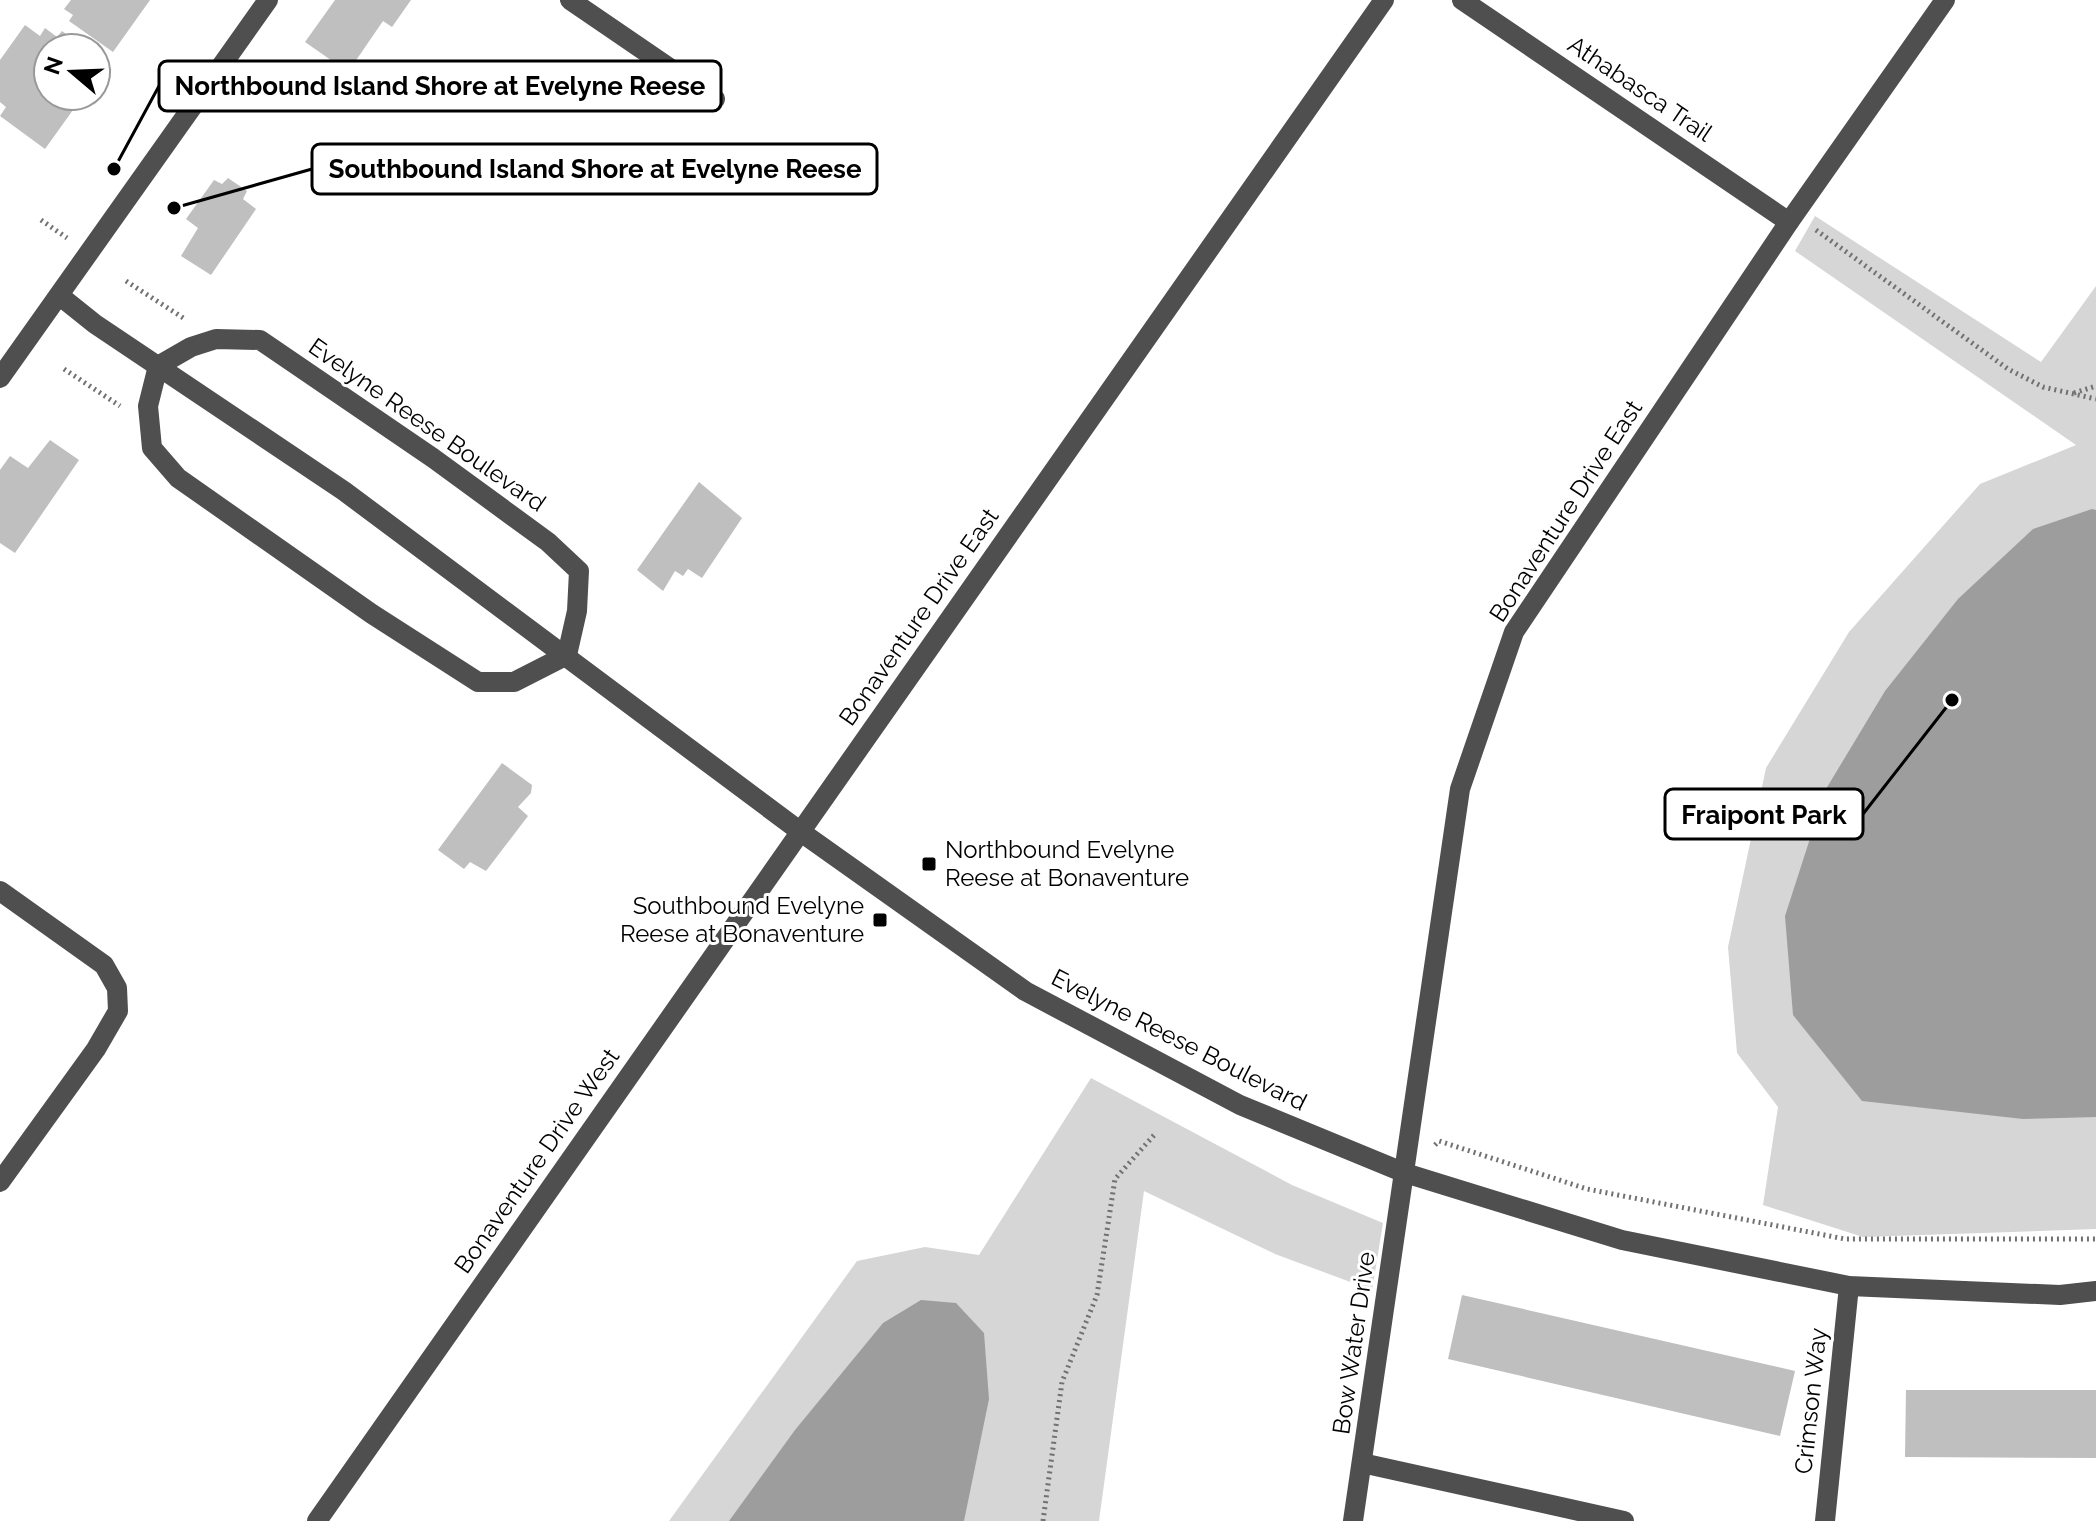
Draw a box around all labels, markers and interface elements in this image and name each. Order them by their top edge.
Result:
street label: Athabasca Trail [1563,30,1718,148]
north arrow [32,32,112,112]
text: N [38,53,68,78]
callout: Northbound Island Shore at Evelyne Reese [159,61,721,111]
text: Northbound Island Shore at Evelyne Reese [175,71,706,101]
callout: Southbound Island Shore at Evelyne Reese [312,144,877,194]
text: Southbound Island Shore at Evelyne Reese [328,154,862,184]
street label: Evelyne Reese Boulevard [303,332,551,518]
street label: Bonaventure Drive East [1483,394,1648,627]
street label: Bonaventure Drive East [833,503,1005,731]
callout: Fraipont Park [1665,789,1863,839]
text: Fraipont Park [1681,800,1847,830]
place label: Northbound Evelyne Reese at Bonaventure [945,835,1189,892]
marker: Northbound Evelyne Reese at Bonaventure [920,855,938,873]
place label: Southbound Evelyne Reese at Bonaventure [620,891,864,948]
marker: Southbound Evelyne Reese at Bonaventure [871,911,889,929]
street label: Evelyne Reese Boulevard [1047,962,1312,1117]
street label: Bonaventure Drive West [448,1043,625,1279]
street label: Bow Water Drive [1326,1250,1381,1436]
street label: Crimson Way [1788,1326,1833,1475]

